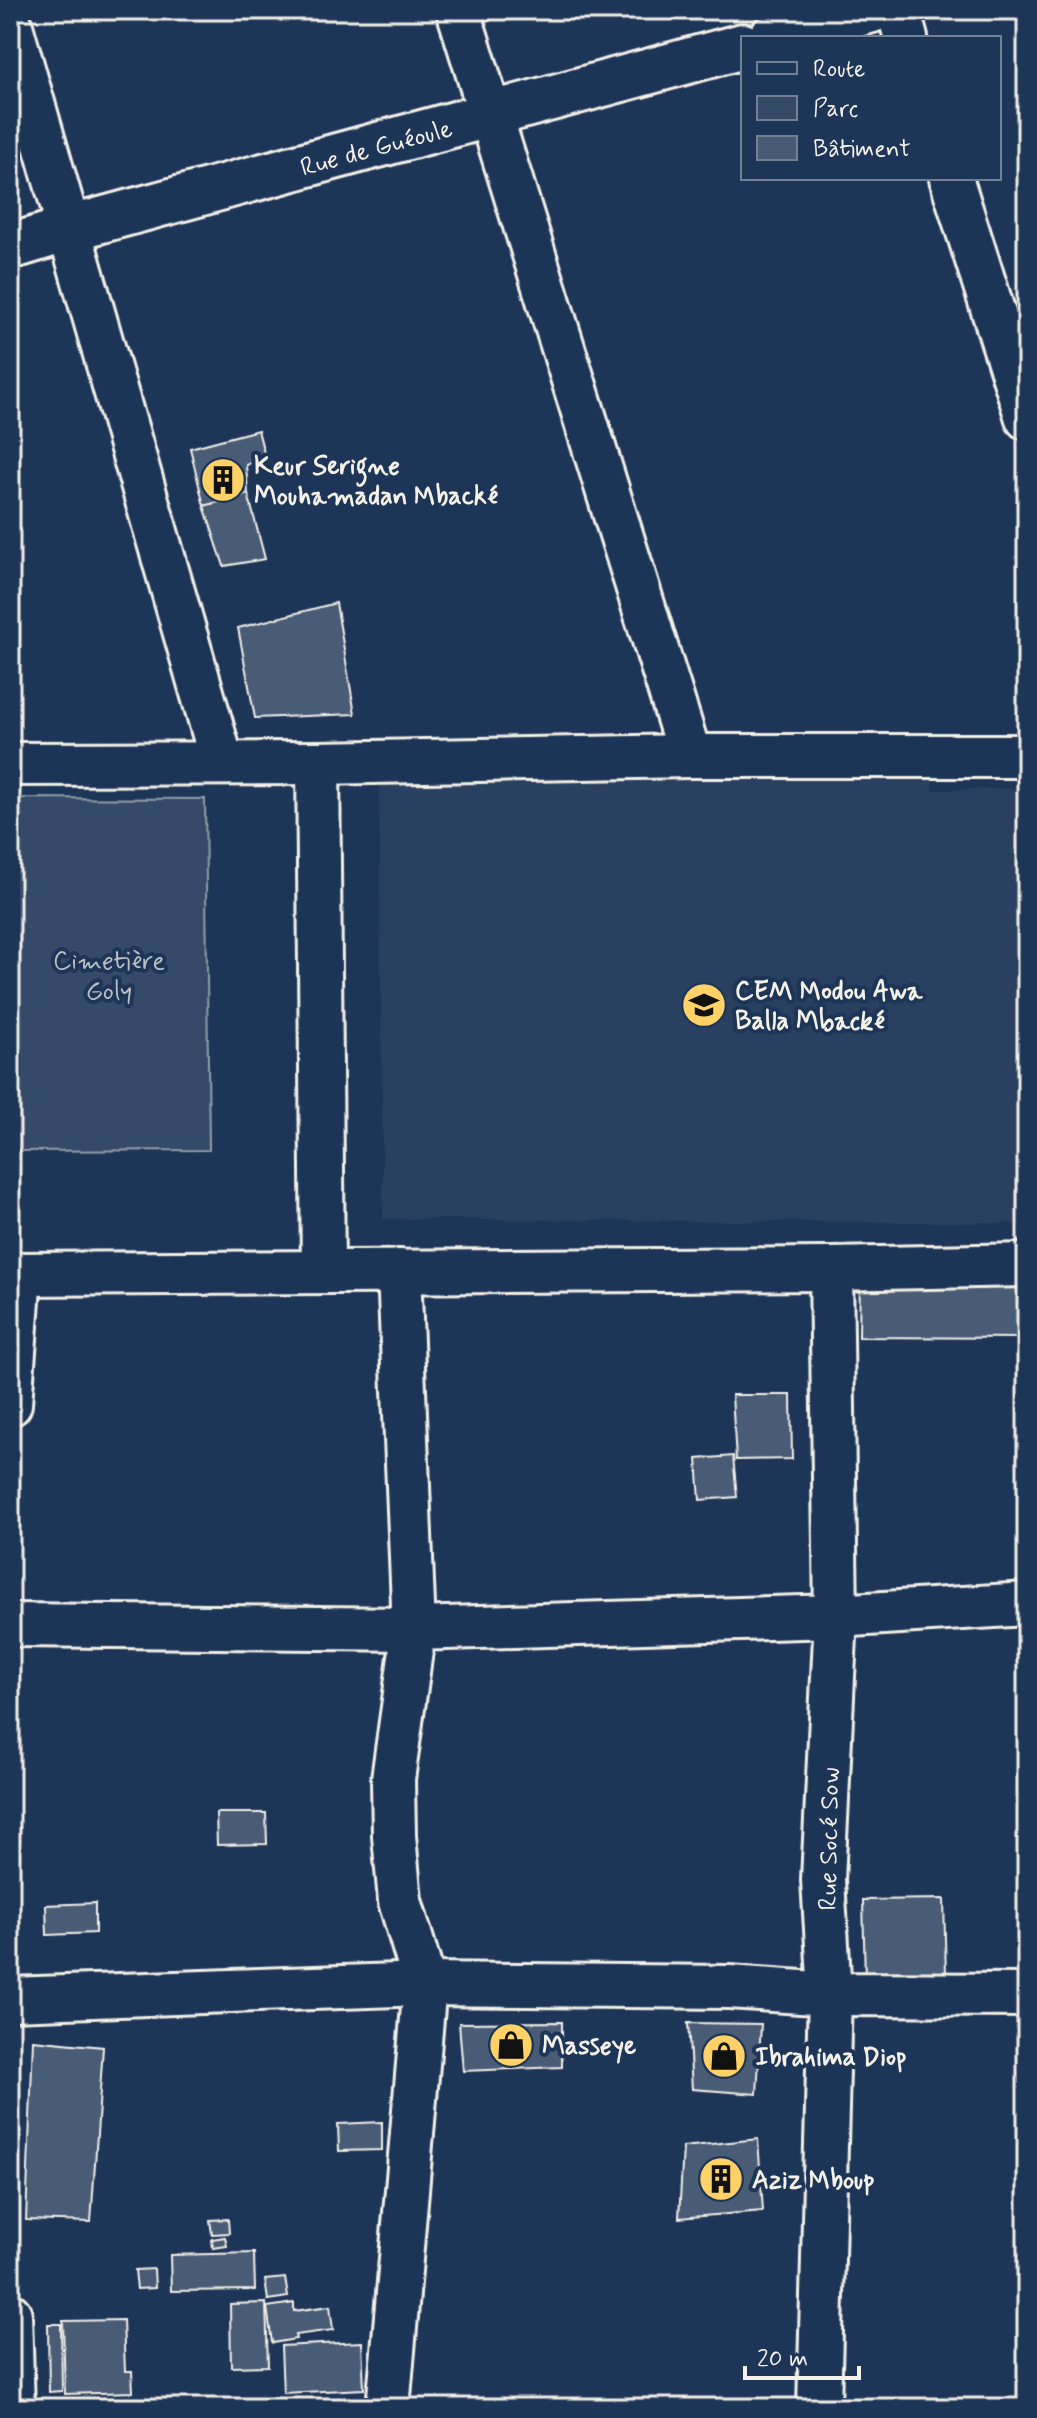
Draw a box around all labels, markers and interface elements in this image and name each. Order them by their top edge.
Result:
legend [741,36,1001,180]
text: Route [813,54,865,85]
text: Parc [813,94,858,125]
street label: Rue de Guéoule [297,112,456,186]
text: Bâtiment [813,134,911,165]
place label: Keur Serigne Mouhamadan Mbacké [254,450,499,514]
building icon: Keur Serigne Mouhamadan Mbacké [199,456,247,504]
park label: Cimetière Goly [53,945,165,1009]
place label: CEM Modou Awa Balla Mbacké [735,975,924,1039]
school or university icon: CEM Modou Awa Balla Mbacké [680,981,728,1029]
street label: Rue Socé Sow [812,1767,848,1911]
shop icon: Masseye [487,2021,535,2069]
place label: Masseye [542,2030,636,2064]
shop icon: Ibrahima Diop [700,2032,748,2080]
place label: Ibrahima Diop [755,2041,906,2075]
building icon: Aziz Mboup [697,2155,745,2203]
place label: Aziz Mboup [752,2164,875,2198]
scale bar [745,2330,859,2380]
text: 20 m [757,2344,808,2375]

